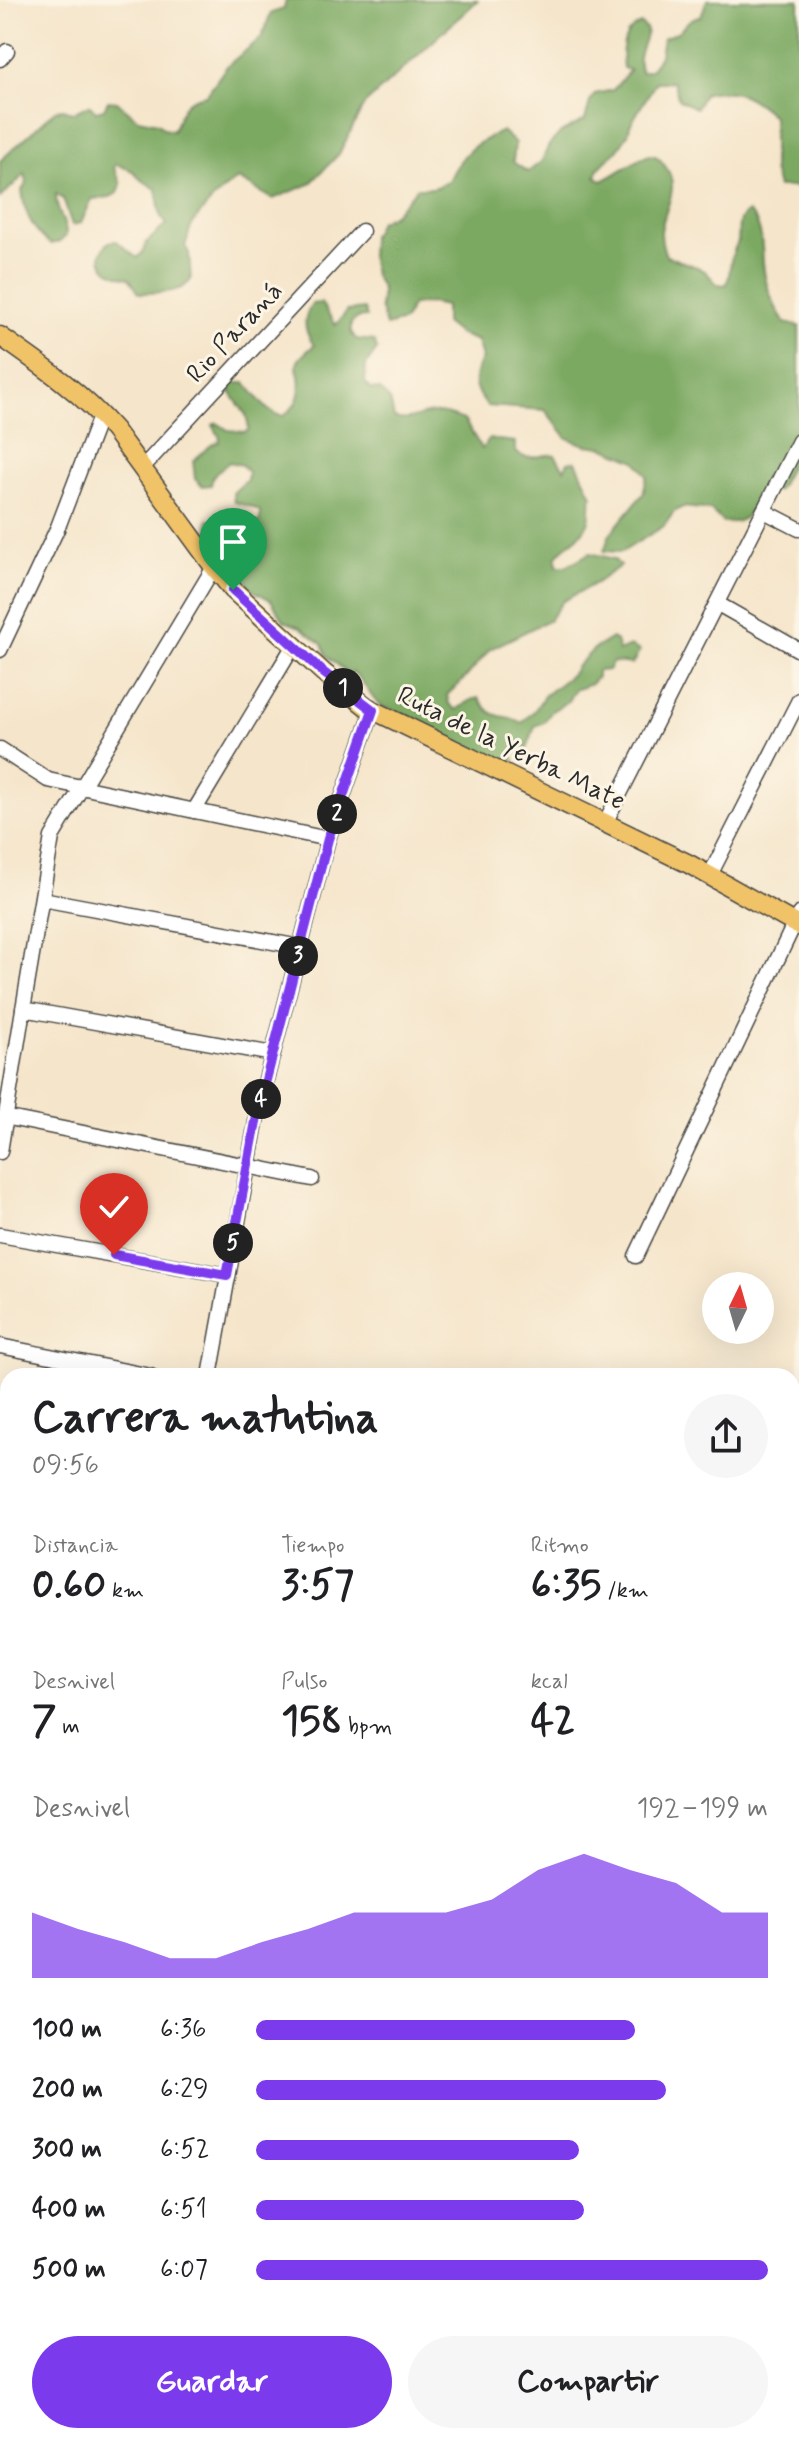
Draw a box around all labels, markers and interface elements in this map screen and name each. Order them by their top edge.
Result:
street label: Rio Paraná [179,275,291,391]
pin [199,508,267,590]
icon: arrive [211,520,255,564]
pin: 1 [323,668,363,708]
text: 1 [338,674,348,702]
street label: Ruta de la Yerba Mate [391,679,631,819]
pin: 2 [317,794,357,834]
text: 2 [332,800,342,828]
pin: 3 [278,936,318,976]
text: 3 [293,942,303,970]
pin: 4 [241,1079,281,1119]
text: 4 [255,1085,267,1113]
pin [80,1173,148,1255]
icon: check [92,1185,136,1229]
pin: 5 [213,1223,253,1263]
text: 5 [226,1229,240,1257]
north arrow [702,1272,774,1344]
map controls [702,1272,774,1344]
text: Carrera matutina [32,1390,378,1448]
button: share [684,1394,768,1478]
text: 09:56 [32,1449,99,1483]
text: Distancia [32,1532,118,1560]
text: Tiempo [281,1532,345,1560]
text: Ritmo [531,1532,589,1560]
text: 0.60 [32,1560,106,1612]
text: 3:57 [281,1560,354,1612]
text: 6:35 [531,1560,601,1612]
text: km [106,1577,144,1605]
text: /km [601,1577,649,1605]
text: Desnivel [32,1668,115,1696]
text: Pulso [281,1668,327,1696]
text: kcal [531,1668,568,1696]
text: 7 [32,1696,56,1748]
text: 158 [281,1696,342,1748]
text: 42 [531,1696,575,1748]
text: m [56,1713,80,1741]
text: bpm [342,1713,392,1741]
text: Desnivel [32,1792,130,1826]
text: 192–199 m [637,1792,768,1826]
text: 100 m [32,2013,102,2047]
text: 6:36 [160,2013,206,2047]
text: 200 m [32,2073,103,2107]
text: 6:29 [160,2073,209,2107]
text: 300 m [32,2133,102,2167]
text: 6:52 [160,2133,210,2167]
text: 400 m [32,2193,105,2227]
text: 6:51 [160,2193,207,2227]
text: 500 m [32,2253,106,2287]
text: 6:07 [160,2253,208,2287]
button: Guardar [32,2336,392,2428]
button: Compartir [408,2336,768,2428]

